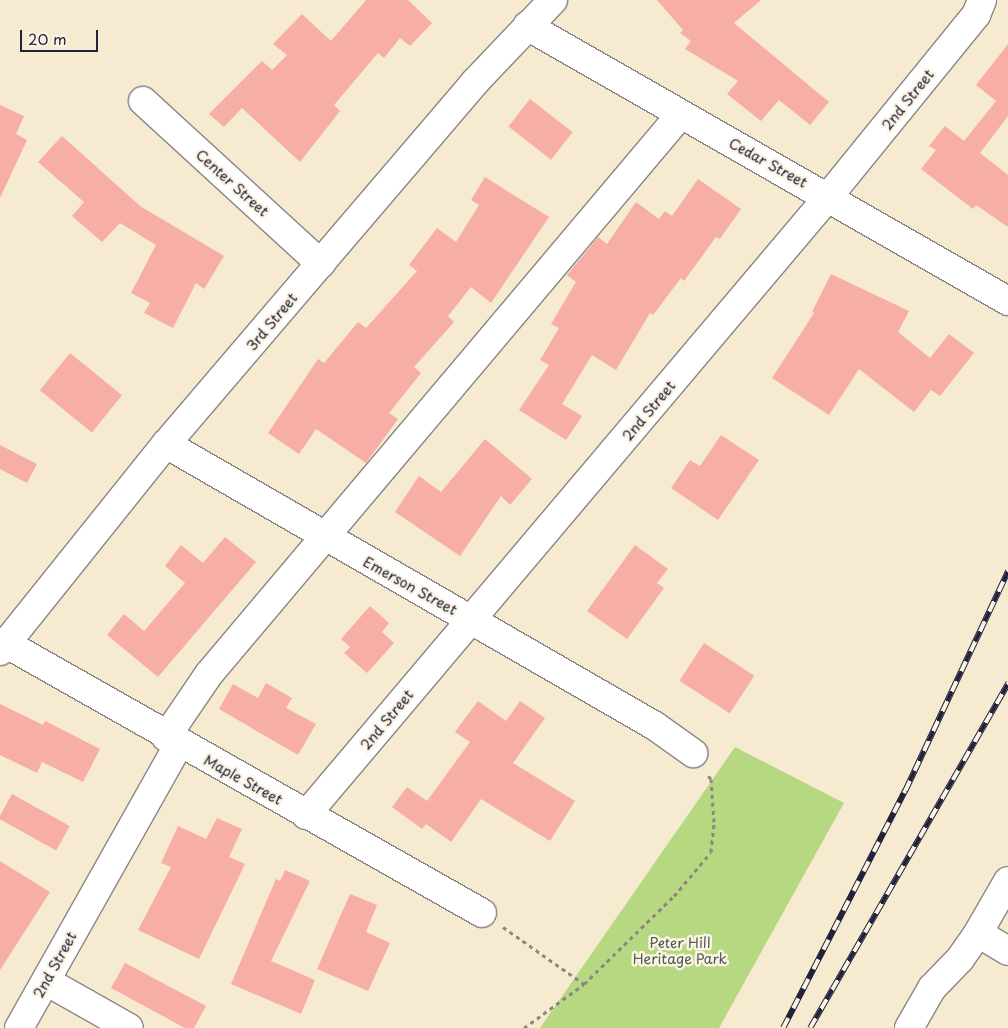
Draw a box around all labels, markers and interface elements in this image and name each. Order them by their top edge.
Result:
scale bar [22,20,100,52]
text: 20 m [28,27,67,50]
street label: 2nd Street [879,66,937,134]
street label: Cedar Street [726,135,810,191]
street label: Center Street [192,146,272,220]
street label: 3rd Street [243,290,301,354]
street label: 2nd Street [619,378,679,444]
street label: Emerson Street [360,553,460,619]
street label: 2nd Street [357,687,417,753]
street label: Maple Street [201,751,285,809]
street label: 2nd Street [30,929,80,1001]
park label: Peter Hill Heritage Park [633,935,727,968]

